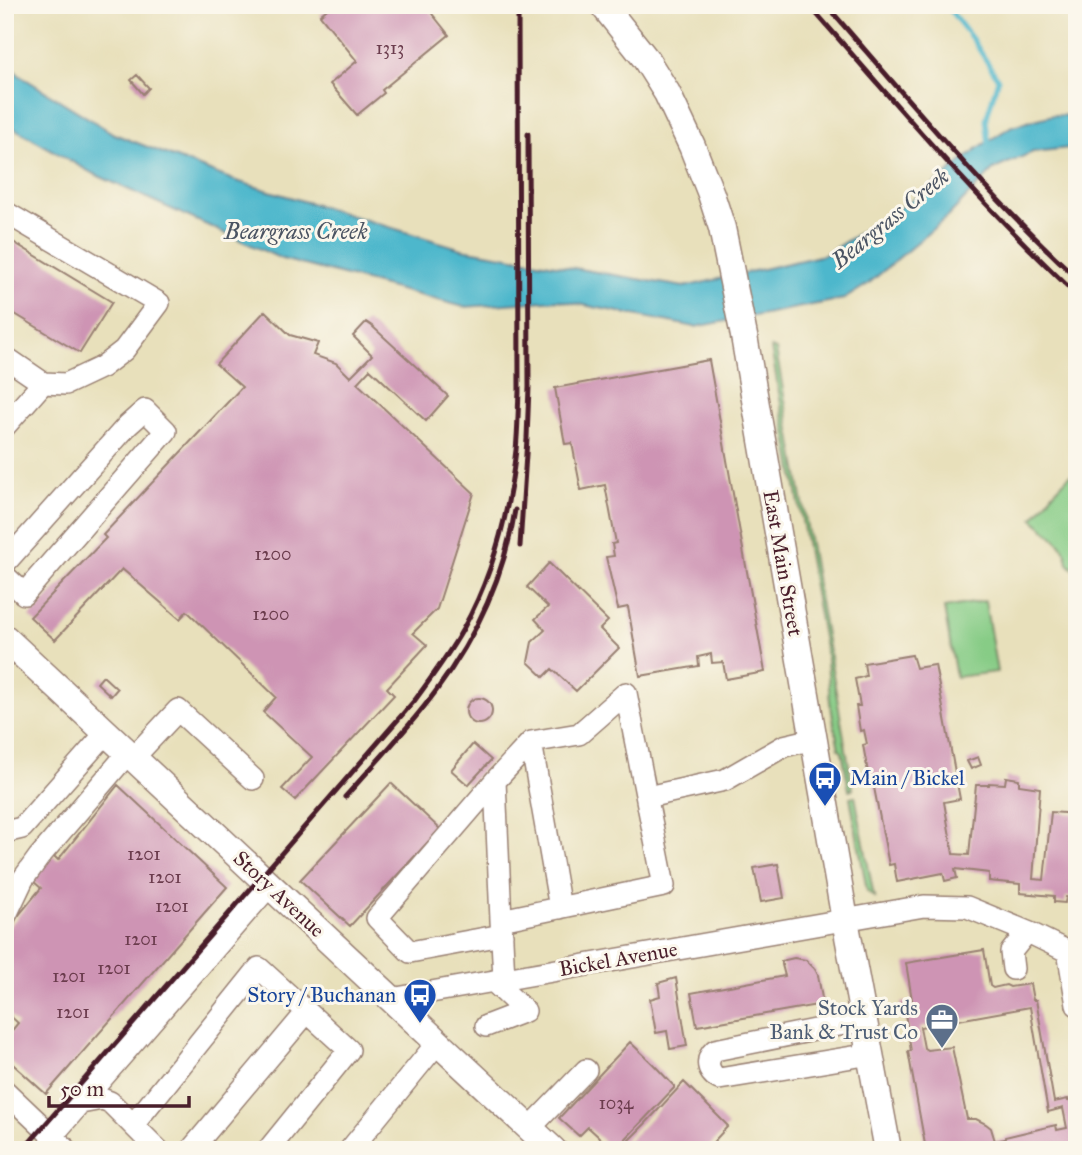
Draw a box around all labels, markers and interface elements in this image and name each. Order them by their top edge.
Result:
house number: 1313 [376,37,404,59]
water label: Beargrass Creek [825,162,955,275]
water label: Beargrass Creek [223,217,368,245]
street label: East Main Street [757,488,809,639]
house number: 1200 [255,543,291,565]
house number: 1200 [253,603,289,625]
bus stop icon: Main / Bickel [806,759,844,808]
place label: Main / Bickel [850,765,965,791]
house number: 1201 [127,843,161,865]
street label: Story Avenue [228,845,330,943]
house number: 1201 [148,866,182,888]
house number: 1201 [155,895,189,917]
house number: 1201 [124,928,158,950]
street label: Bickel Avenue [557,936,680,982]
house number: 1201 [97,957,131,979]
house number: 1201 [52,965,86,987]
bus stop icon: Story / Buchanan [401,976,439,1025]
place label: Story / Buchanan [247,982,396,1008]
place label: Stock Yards Bank & Trust Co [770,995,918,1045]
house number: 1201 [56,1001,90,1023]
office icon: Stock Yards Bank & Trust Co [923,1001,961,1050]
scale bar [49,1064,189,1108]
text: 50 m [60,1076,105,1102]
house number: 1034 [599,1092,634,1114]

